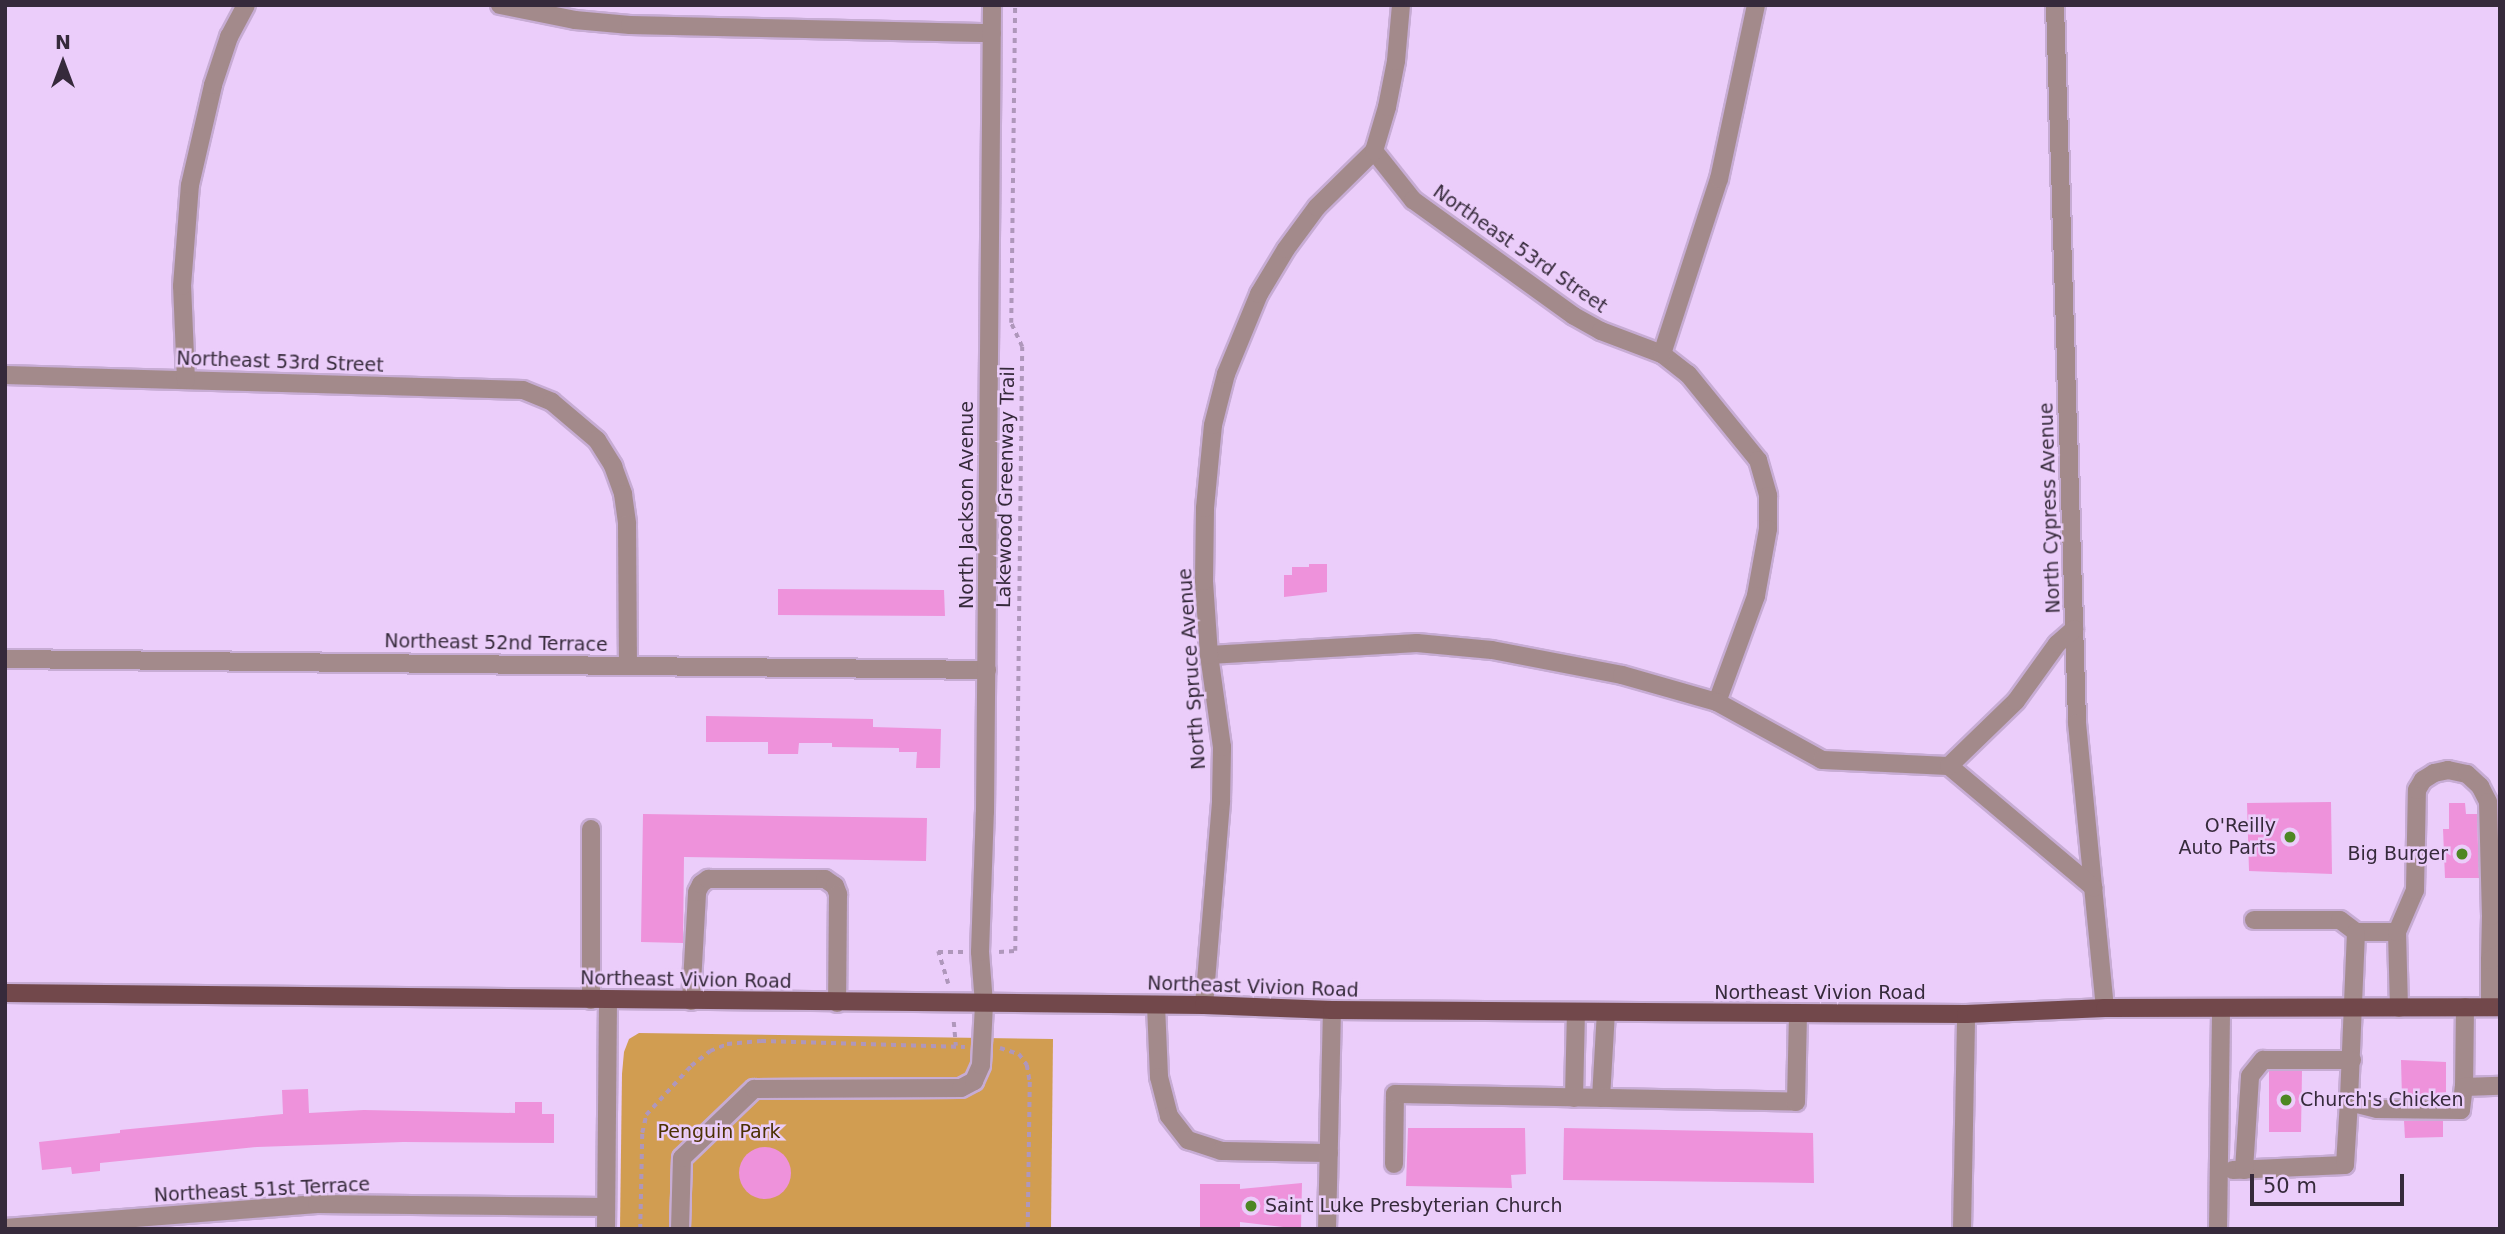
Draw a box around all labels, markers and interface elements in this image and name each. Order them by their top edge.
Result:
north arrow [28,28,98,98]
text: N [55,31,71,53]
street label: Northeast 53rd Street [1429,180,1611,318]
street label: Northeast 53rd Street [176,347,384,377]
street label: Lakewood Greenway Trail [992,366,1020,608]
street label: North Jackson Avenue [956,401,978,609]
street label: North Cypress Avenue [2035,402,2065,614]
street label: North Spruce Avenue [1174,567,1210,771]
street label: Northeast 52nd Terrace [384,630,608,656]
place label: O'Reilly Auto Parts [2178,815,2276,859]
marker: O'Reilly Auto Parts [2282,829,2298,845]
place label: Big Burger [2347,843,2448,865]
marker: Big Burger [2454,846,2470,862]
street label: Northeast Vivion Road [580,967,792,993]
street label: Northeast Vivion Road [1147,972,1359,1002]
street label: Northeast Vivion Road [1714,982,1926,1004]
place label: Church's Chicken [2300,1089,2463,1111]
marker: Church's Chicken [2278,1092,2294,1108]
park label: Penguin Park [657,1121,781,1143]
scale bar [2253,1160,2407,1204]
street label: Northeast 51st Terrace [153,1173,371,1207]
text: 50 m [2263,1174,2317,1198]
place label: Saint Luke Presbyterian Church [1265,1195,1562,1217]
marker: Saint Luke Presbyterian Church [1243,1198,1259,1214]

